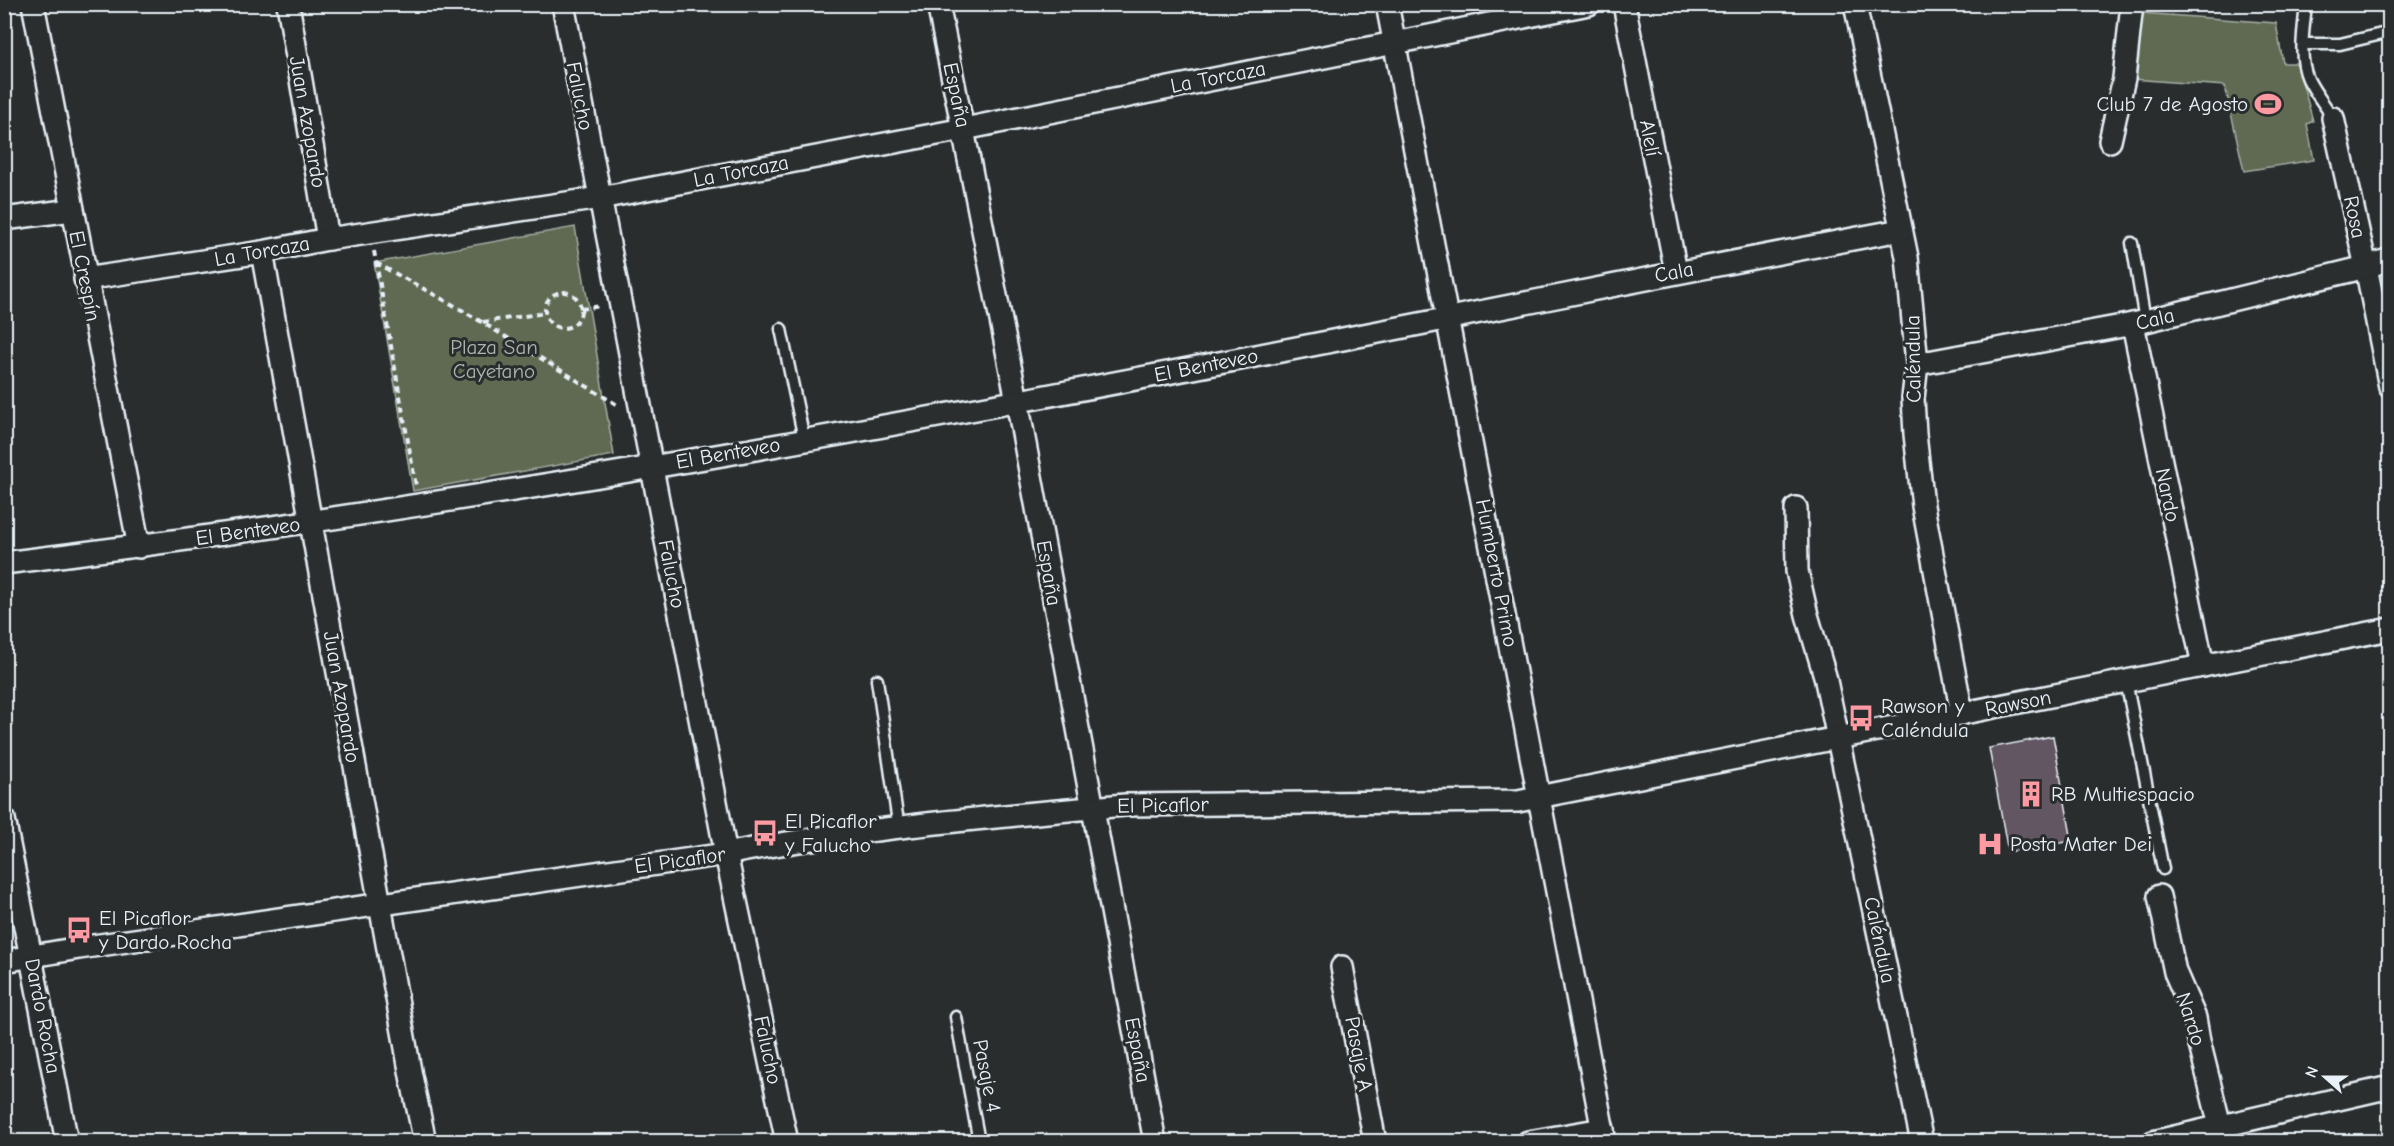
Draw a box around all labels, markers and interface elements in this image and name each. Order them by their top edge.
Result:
street label: Juan Azopardo [285,54,331,190]
street label: La Torcaza [1168,56,1268,98]
street label: Falucho [562,60,598,132]
street label: España [938,60,976,130]
sports icon: Club 7 de Agosto [2253,89,2283,119]
place label: Club 7 de Agosto [2096,92,2248,116]
street label: Alelí [1635,118,1665,159]
street label: La Torcaza [691,150,791,192]
street label: Rosa [2339,194,2371,240]
street label: El Crespín [64,229,106,323]
street label: La Torcaza [213,231,311,271]
street label: Cala [1652,256,1696,288]
street label: Cala [2133,303,2177,335]
street label: Caléndula [1900,315,1926,403]
park label: Plaza San Cayetano [450,335,538,383]
street label: El Benteveo [1152,343,1260,387]
street label: El Benteveo [674,432,782,474]
street label: Nardo [2151,466,2185,524]
street label: Humberto Primo [1471,497,1523,649]
street label: El Benteveo [194,512,302,550]
street label: Falucho [654,538,690,610]
street label: España [1031,538,1067,608]
street label: Juan Azopardo [319,629,365,765]
street label: Rawson [1983,685,2053,721]
place label: Rawson y Caléndula [1881,694,1969,742]
bus stop icon: Rawson y Caléndula [1846,703,1876,733]
building icon: RB Multiespacio [2016,779,2046,809]
place label: RB Multiespacio [2051,782,2195,806]
street label: El Picaflor [1117,792,1210,818]
place label: El Picaflor y Falucho [784,809,877,857]
bus stop icon: El Picaflor y Falucho [750,818,780,848]
hospital icon: Posta Mater Dei [1975,829,2005,859]
place label: Posta Mater Dei [2010,832,2152,856]
street label: El Picaflor [633,842,728,878]
street label: Caléndula [1859,895,1901,985]
place label: El Picaflor y Dardo Rocha [98,906,232,954]
bus stop icon: El Picaflor y Dardo Rocha [64,915,94,945]
street label: Dardo Rocha [20,956,66,1076]
street label: Nardo [2171,989,2211,1049]
street label: Falucho [749,1013,787,1087]
street label: Pasaje A [1340,1014,1378,1094]
street label: España [1120,1015,1156,1085]
street label: Pasaje 4 [968,1037,1006,1115]
north arrow [2295,1047,2355,1107]
text: N [2302,1064,2322,1080]

